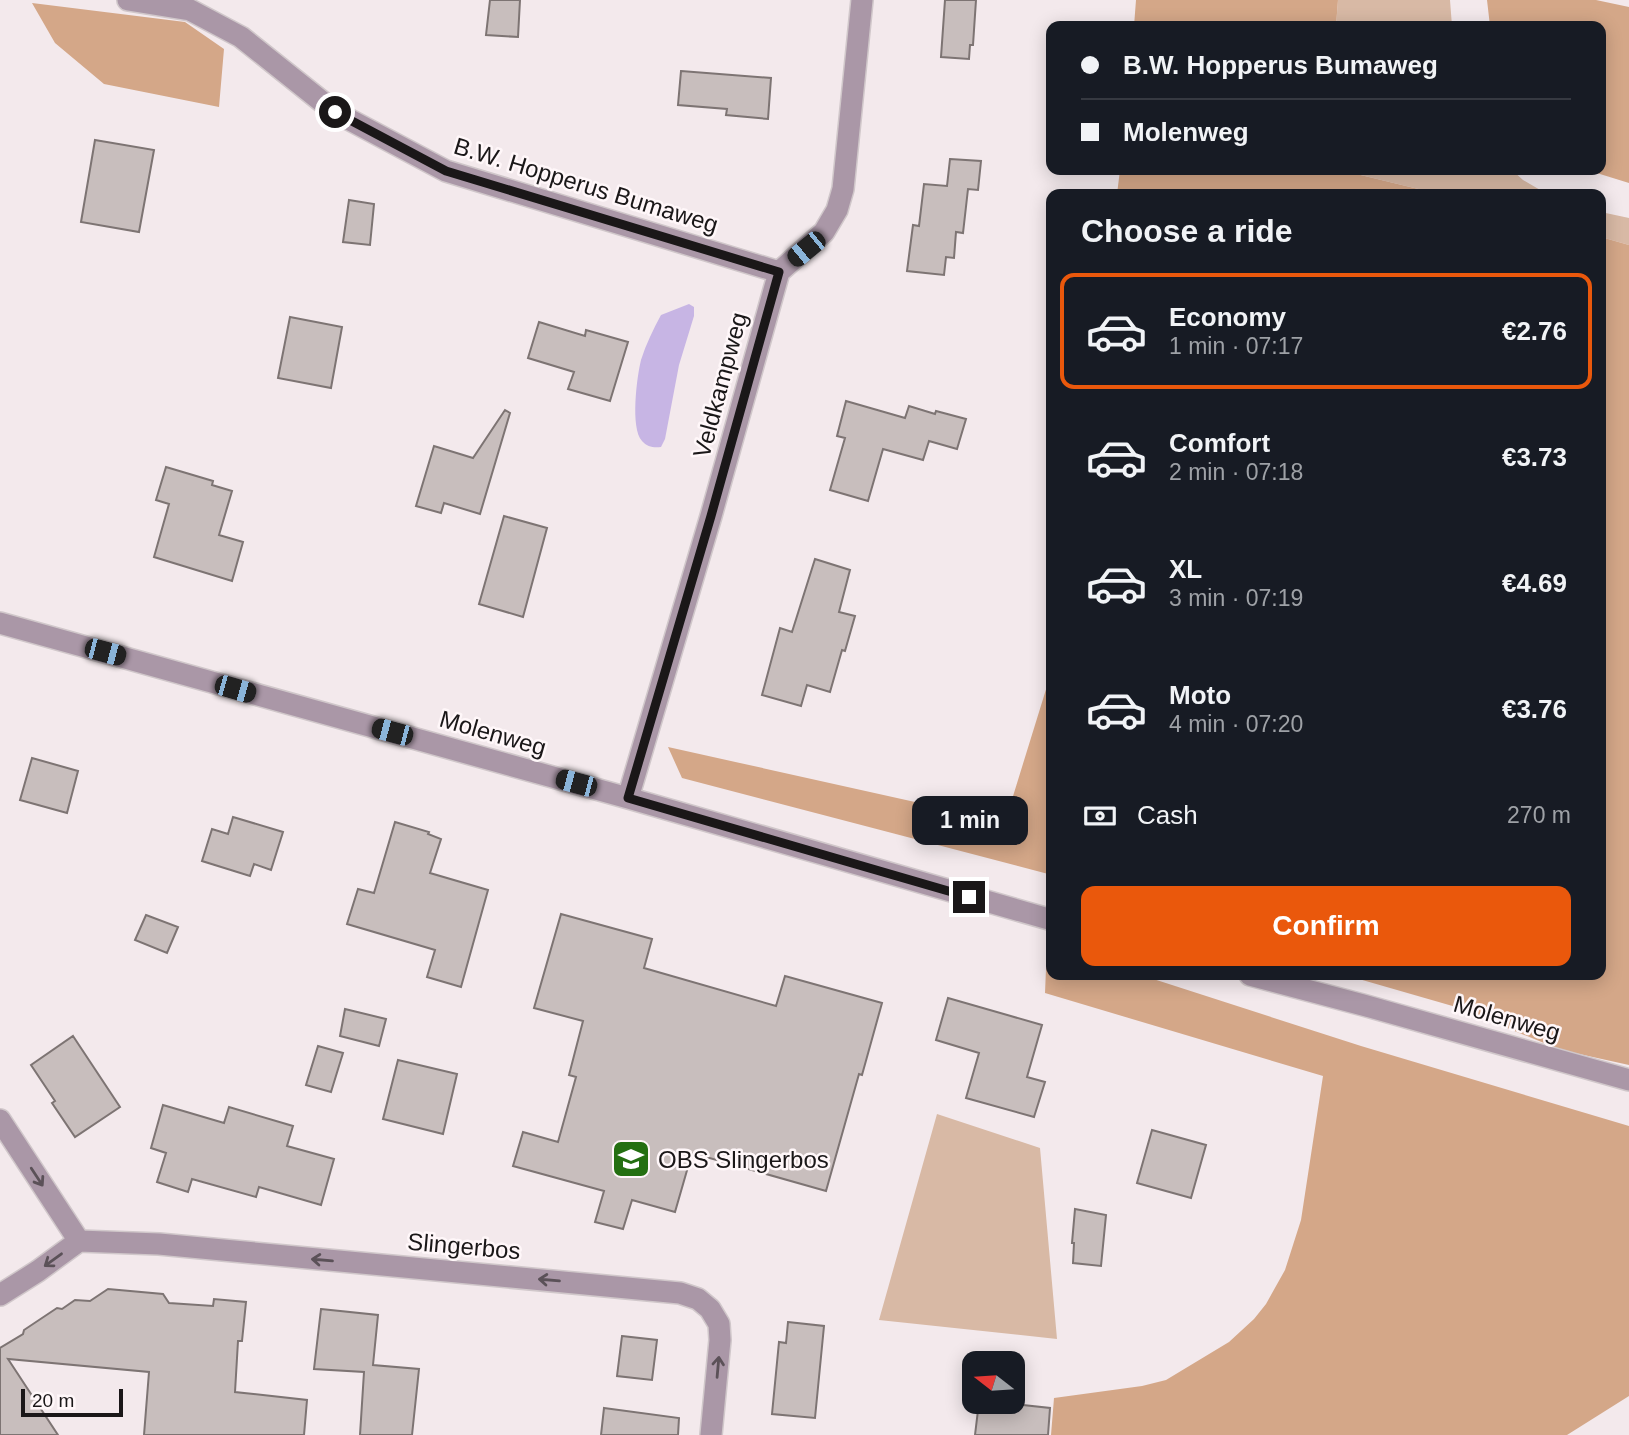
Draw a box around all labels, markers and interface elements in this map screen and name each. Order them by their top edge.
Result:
text: B.W. Hopperus Bumaweg [1123,50,1438,80]
route start [319,96,351,128]
text: Molenweg [1123,117,1249,147]
street label: B.W. Hopperus Bumaweg [451,132,721,238]
text: Choose a ride [1081,213,1293,249]
car [784,228,829,270]
icon: car [1085,300,1148,363]
text: Economy [1169,302,1286,332]
street label: Veldkampweg [688,309,752,461]
text: €2.76 [1502,316,1567,346]
text: 1 min · 07:17 [1169,333,1303,359]
icon: car [1085,426,1148,489]
text: Comfort [1169,428,1270,458]
text: €3.73 [1502,442,1567,472]
text: 2 min · 07:18 [1169,459,1303,485]
icon: car [1085,552,1148,615]
text: XL [1169,554,1202,584]
text: €4.69 [1502,568,1567,598]
text: 3 min · 07:19 [1169,585,1303,611]
car [82,636,129,668]
car [212,673,259,705]
icon: car [1085,678,1148,741]
text: Moto [1169,680,1231,710]
text: €3.76 [1502,694,1567,724]
street label: Molenweg [437,705,549,761]
text: 4 min · 07:20 [1169,711,1303,737]
car [369,716,416,748]
car [553,767,600,799]
callout: 1 min [911,796,1027,844]
icon: cash [1081,797,1119,835]
text: Cash [1137,800,1198,830]
text: 270 m [1507,802,1571,828]
text: 1 min [940,807,1000,833]
route end [953,881,985,913]
button: Confirm [1081,886,1571,966]
street label: Molenweg [1451,990,1563,1046]
school or university icon: OBS Slingerbos [610,1138,652,1180]
place label: OBS Slingerbos [658,1146,829,1173]
one-way arrow [30,1167,45,1186]
street label: Slingerbos [406,1228,522,1264]
one-way arrow [44,1253,63,1268]
one-way arrow [311,1253,334,1266]
one-way arrow [538,1274,560,1287]
north arrow [962,1351,1026,1414]
map controls [962,1351,1025,1414]
one-way arrow [711,1356,724,1379]
scale bar [21,1386,122,1418]
text: 20 m [32,1390,74,1411]

